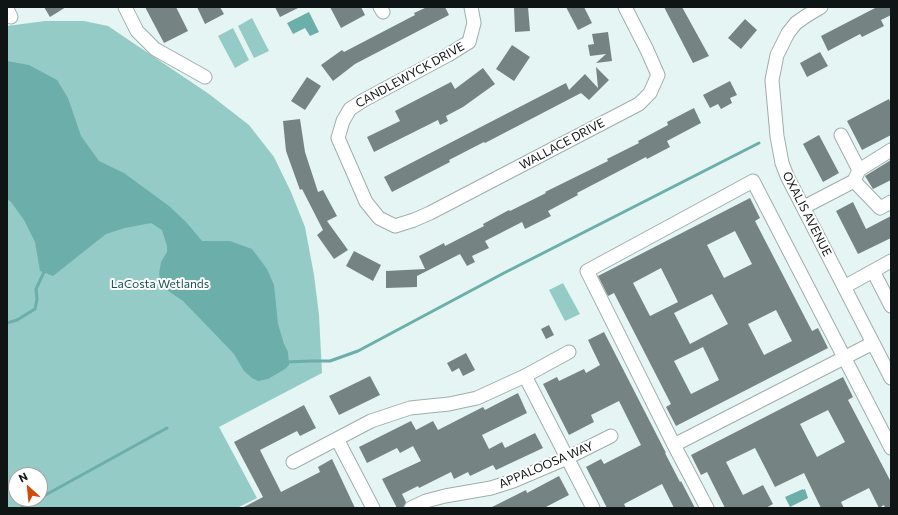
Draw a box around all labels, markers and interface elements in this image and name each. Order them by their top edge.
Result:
street label: CANDLEWYCK DRIVE [353,39,467,111]
street label: WALLACE DRIVE [517,115,607,173]
street label: OXALIS AVENUE [779,169,835,259]
park label: LaCosta Wetlands [111,277,209,291]
street label: APPALOOSA WAY [497,439,595,491]
north arrow [8,467,48,507]
text: N [16,469,29,484]

